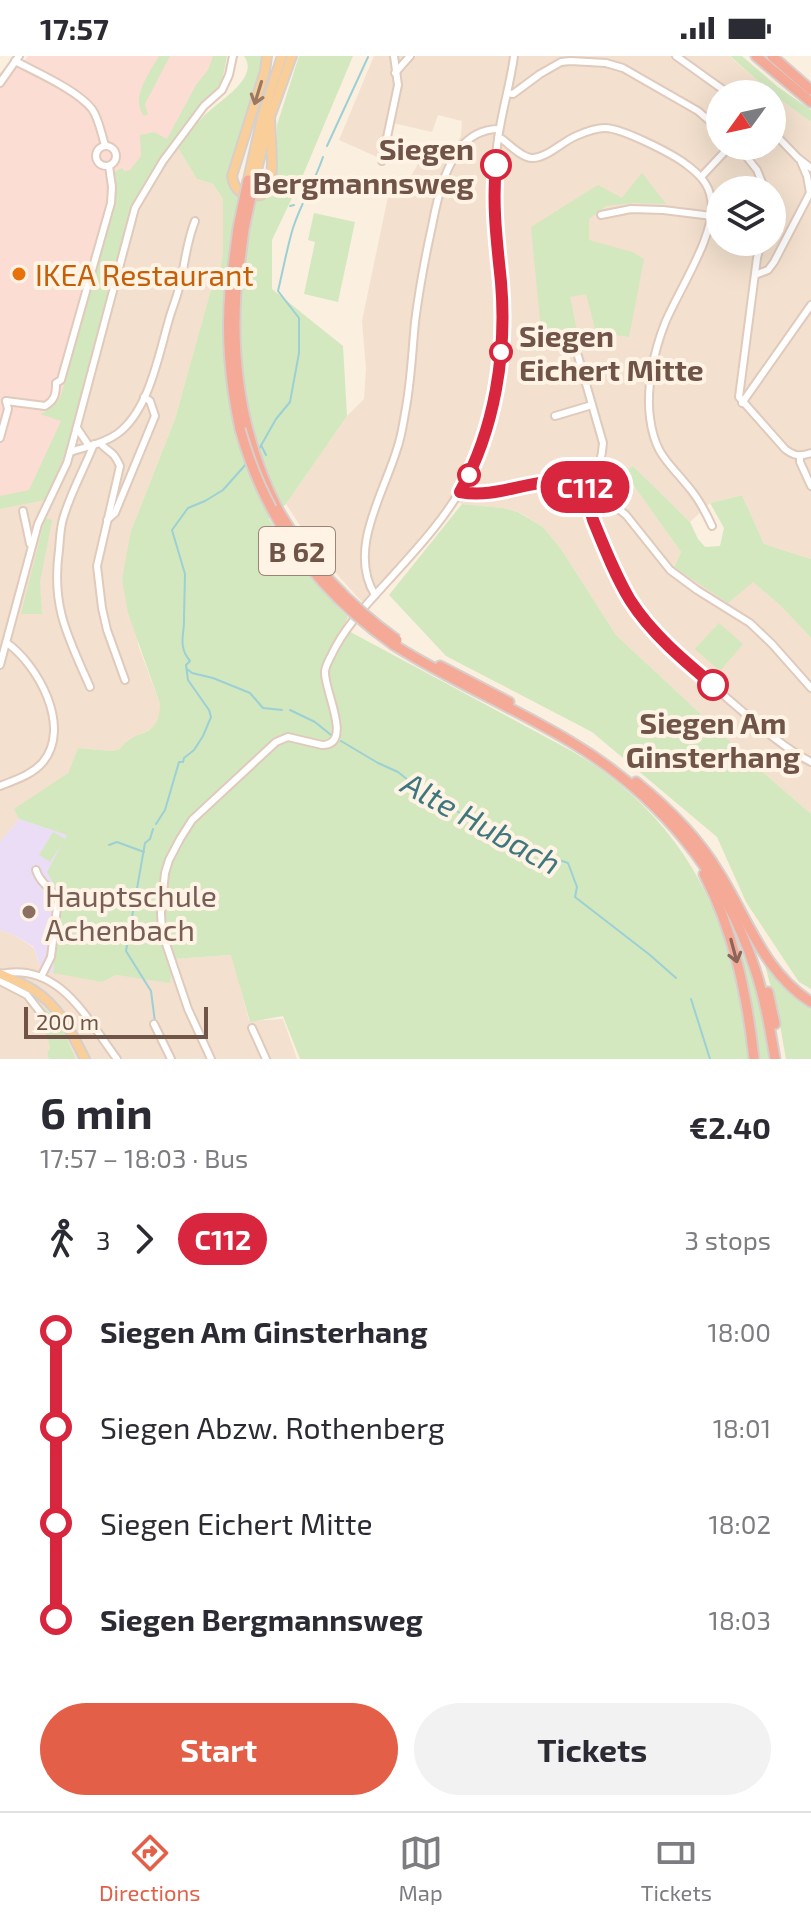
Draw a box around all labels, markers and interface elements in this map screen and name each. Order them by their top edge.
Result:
text: 17:57 [40,10,109,46]
one-way arrow [250,80,264,105]
north arrow [706,80,786,160]
map controls [706,80,786,256]
place label: Siegen Bergmannsweg [252,130,475,200]
marker: Siegen Bergmannsweg [481,150,511,180]
button: layers [706,176,786,256]
place label: IKEA Restaurant [35,256,254,292]
marker: IKEA Restaurant [10,265,28,283]
place label: Siegen Eichert Mitte [519,317,704,387]
marker: Siegen Eichert Mitte [490,341,512,363]
line badge: C112 [529,461,641,513]
unlabelled marker [458,464,480,486]
text: C112 [557,470,613,504]
road number: B 62 [259,527,335,575]
marker: Siegen Am Ginsterhang [698,670,728,700]
place label: Siegen Am Ginsterhang [626,704,801,774]
water label: Alte Hubach [395,762,568,881]
place label: Hauptschule Achenbach [45,877,217,947]
marker: Hauptschule Achenbach [20,903,38,921]
one-way arrow [727,937,742,963]
scale bar [24,1003,208,1039]
text: 200 m [36,1008,99,1034]
text: 6 min [40,1085,153,1138]
text: €2.40 [689,1109,771,1145]
text: 17:57 – 18:03 · Bus [40,1142,248,1173]
icon: walk [40,1217,84,1261]
icon: forward [122,1217,166,1261]
text: C112 [194,1222,251,1256]
text: 3 [96,1224,110,1255]
text: 3 stops [685,1224,771,1255]
text: Siegen Am Ginsterhang [100,1313,428,1349]
text: 18:00 [707,1316,771,1347]
text: Siegen Abzw. Rothenberg [100,1409,445,1445]
text: 18:01 [713,1412,771,1443]
text: Siegen Eichert Mitte [100,1505,373,1541]
text: 18:02 [708,1508,771,1539]
text: Siegen Bergmannsweg [100,1601,423,1637]
text: 18:03 [709,1604,771,1635]
button: Start [40,1703,398,1795]
button: Tickets [414,1703,771,1795]
tab: Directions [99,1831,200,1905]
tab: Map [399,1831,443,1905]
tab: Tickets [641,1831,712,1905]

